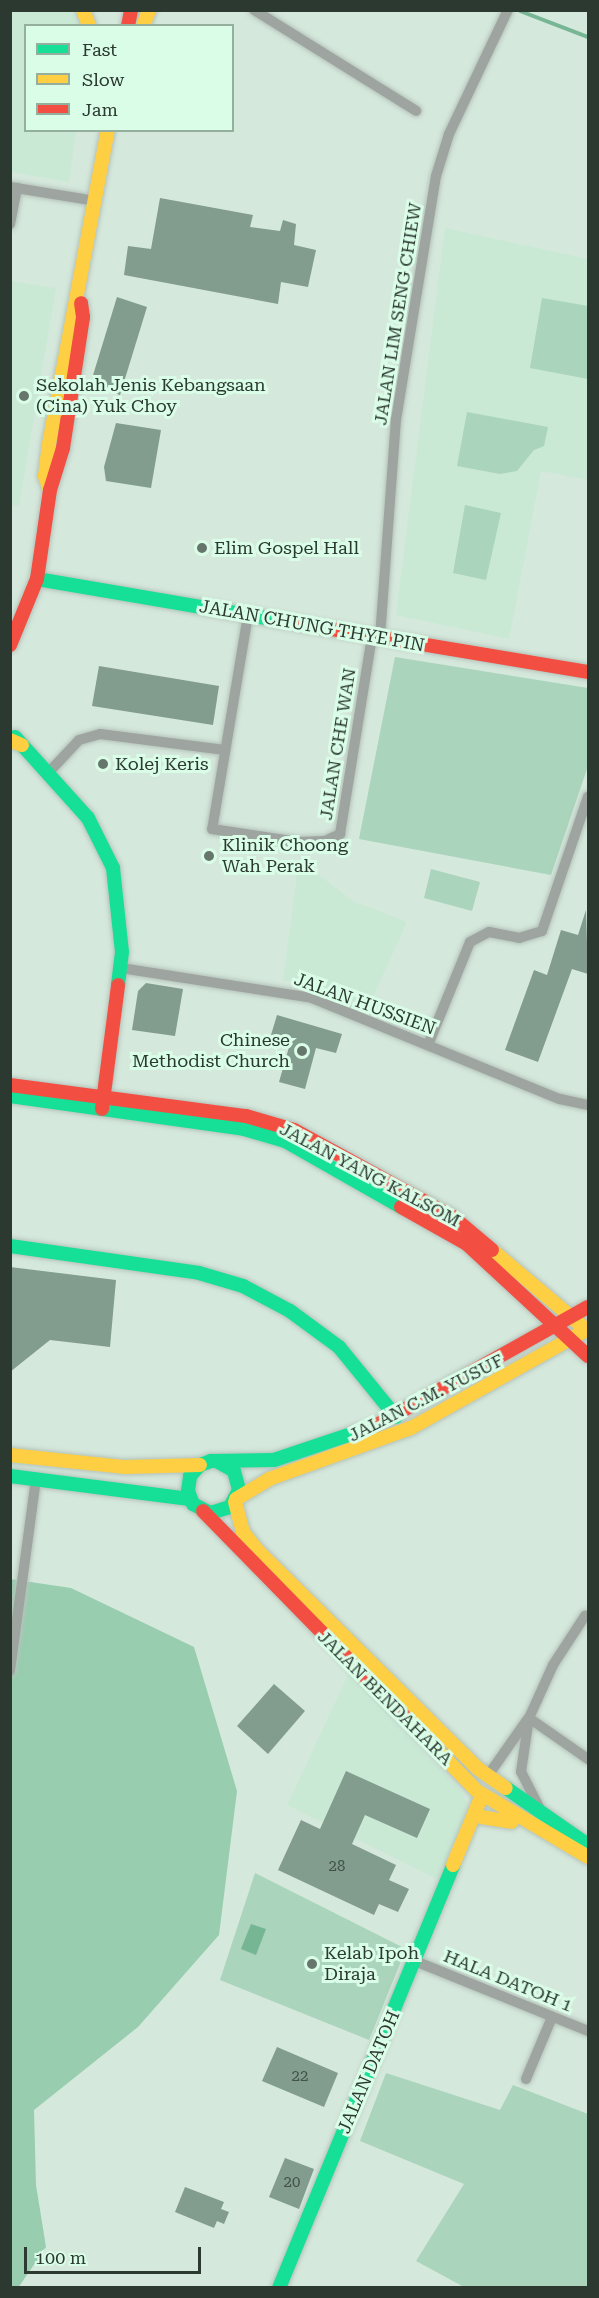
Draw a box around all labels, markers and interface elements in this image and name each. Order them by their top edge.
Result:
legend [24,24,234,132]
text: Fast [82,39,117,60]
text: Slow [82,69,124,90]
text: Jam [82,99,118,120]
street label: JALAN LIM SENG CHIEW [370,201,426,427]
place label: Sekolah Jenis Kebangsaan (Cina) Yuk Choy [36,375,266,418]
marker: Sekolah Jenis Kebangsaan (Cina) Yuk Choy [17,389,31,403]
place label: Elim Gospel Hall [214,537,359,559]
marker: Elim Gospel Hall [195,541,209,555]
street label: JALAN CHUNG THYE PIN [198,596,426,656]
street label: JALAN CHE WAN [315,666,361,822]
place label: Kolej Keris [115,753,209,775]
marker: Kolej Keris [96,757,110,771]
place label: Klinik Choong Wah Perak [222,835,348,878]
marker: Klinik Choong Wah Perak [200,847,218,865]
street label: JALAN HUSSIEN [291,968,439,1040]
place label: Chinese Methodist Church [132,1030,290,1072]
marker: Chinese Methodist Church [295,1044,309,1058]
street label: JALAN YANG KALSOM [276,1118,464,1232]
street label: JALAN C.M. YUSUF [345,1350,507,1446]
street label: JALAN BENDAHARA [313,1626,457,1770]
house number: 28 [329,1858,345,1876]
place label: Kelab Ipoh Diraja [324,1943,419,1986]
street label: HALA DATOH 1 [440,1945,576,2017]
marker: Kelab Ipoh Diraja [305,1957,319,1971]
street label: JALAN DATOH [333,2007,405,2137]
house number: 22 [292,2068,308,2086]
house number: 20 [284,2174,300,2192]
scale bar [27,2235,204,2273]
text: 100 m [35,2247,86,2268]

